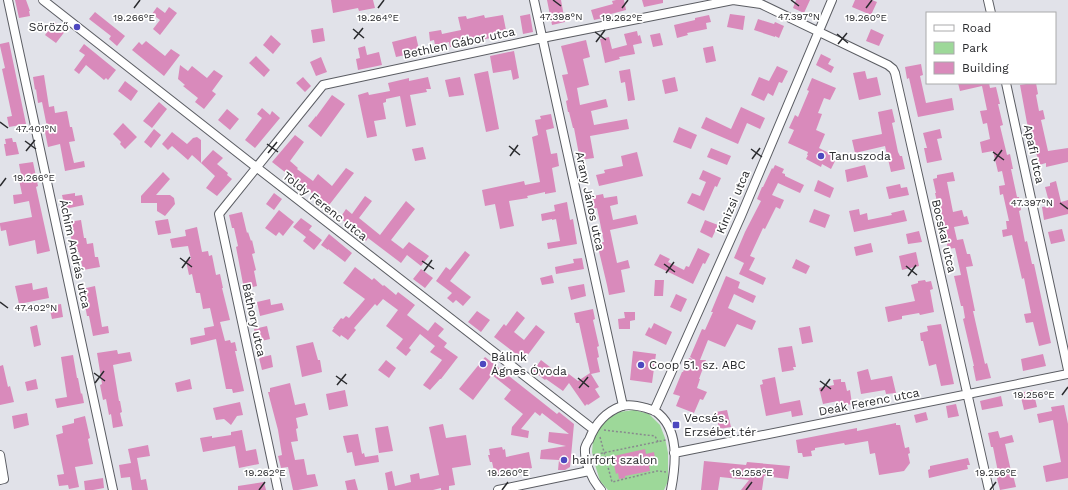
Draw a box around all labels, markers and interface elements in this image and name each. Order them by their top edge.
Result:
text: 47.398°N [539,11,583,22]
text: 47.397°N [778,11,820,22]
text: 19.266°E [113,12,155,23]
text: 19.264°E [357,12,399,23]
text: 19.262°E [601,12,643,23]
text: 19.260°E [845,12,887,23]
legend [926,12,1056,84]
place label: Söröző [29,20,69,34]
text: Road [962,21,991,35]
marker: Söröző [72,22,82,32]
street label: Bethlen Gábor utca [402,24,516,62]
text: Park [962,41,988,55]
text: Building [962,61,1009,75]
text: 47.401°N [16,123,57,134]
street label: Apafi utca [1021,123,1047,185]
place label: Tanuszoda [829,149,891,163]
street label: Arany János utca [573,150,607,252]
marker: Tanuszoda [816,151,826,161]
street label: Kinizsi utca [713,168,753,236]
street label: Toldy Ferenc utca [280,169,370,244]
text: 19.266°E [13,172,55,183]
text: 47.397°N [1011,197,1053,208]
street label: Áchim András utca [57,198,93,310]
street label: Bocskai utca [929,198,959,274]
street label: Báthory utca [239,282,269,358]
text: 47.402°N [15,302,57,313]
place label: Bálink Ágnes Óvoda [491,350,567,378]
place label: Coop 51. sz. ABC [649,358,746,372]
marker: Bálink Ágnes Óvoda [478,359,488,369]
marker: Coop 51. sz. ABC [636,360,646,370]
street label: Deák Ferenc utca [817,385,921,419]
text: 19.256°E [1013,389,1055,400]
place label: Vecsés, Erzsébet tér [684,411,756,439]
marker: Vecsés, Erzsébet tér [671,420,681,430]
place label: hairfort szalon [572,453,658,467]
marker: hairfort szalon [559,455,569,465]
text: 19.262°E [244,467,286,478]
text: 19.260°E [487,467,529,478]
text: 19.258°E [731,467,773,478]
text: 19.256°E [975,467,1017,478]

